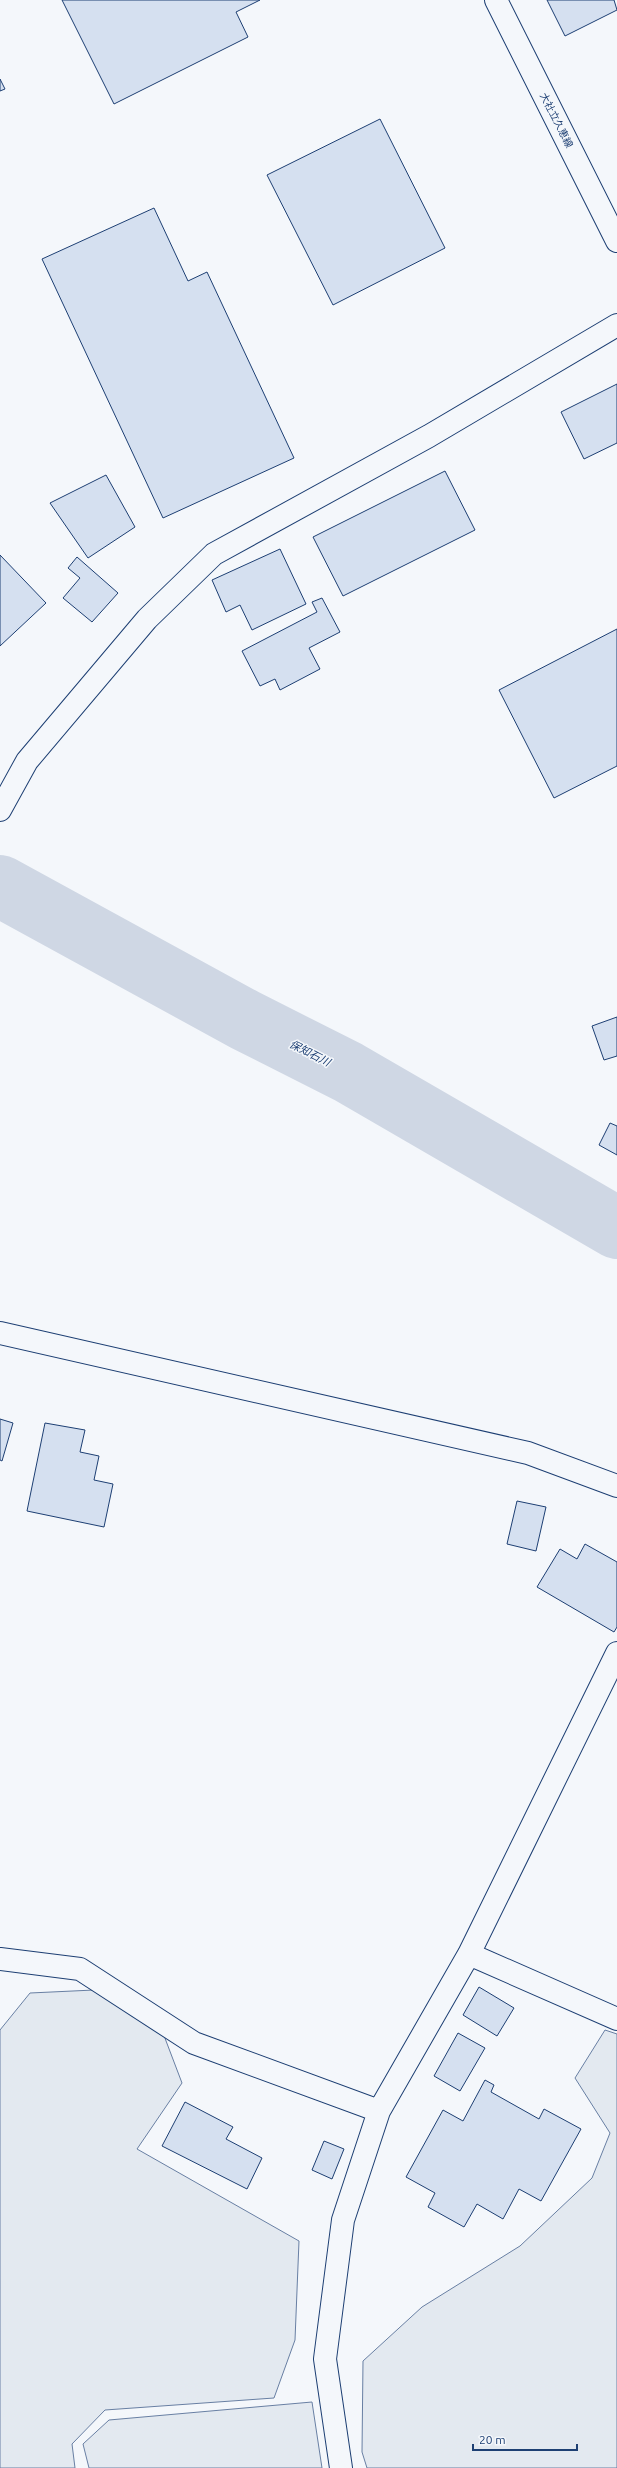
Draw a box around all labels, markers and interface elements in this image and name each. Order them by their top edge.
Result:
street label: 大社立久恵線 [538,91,575,149]
water label: 保知石川 [288,1038,333,1069]
scale bar [473,2426,577,2452]
text: 20 m [479,2433,506,2446]

